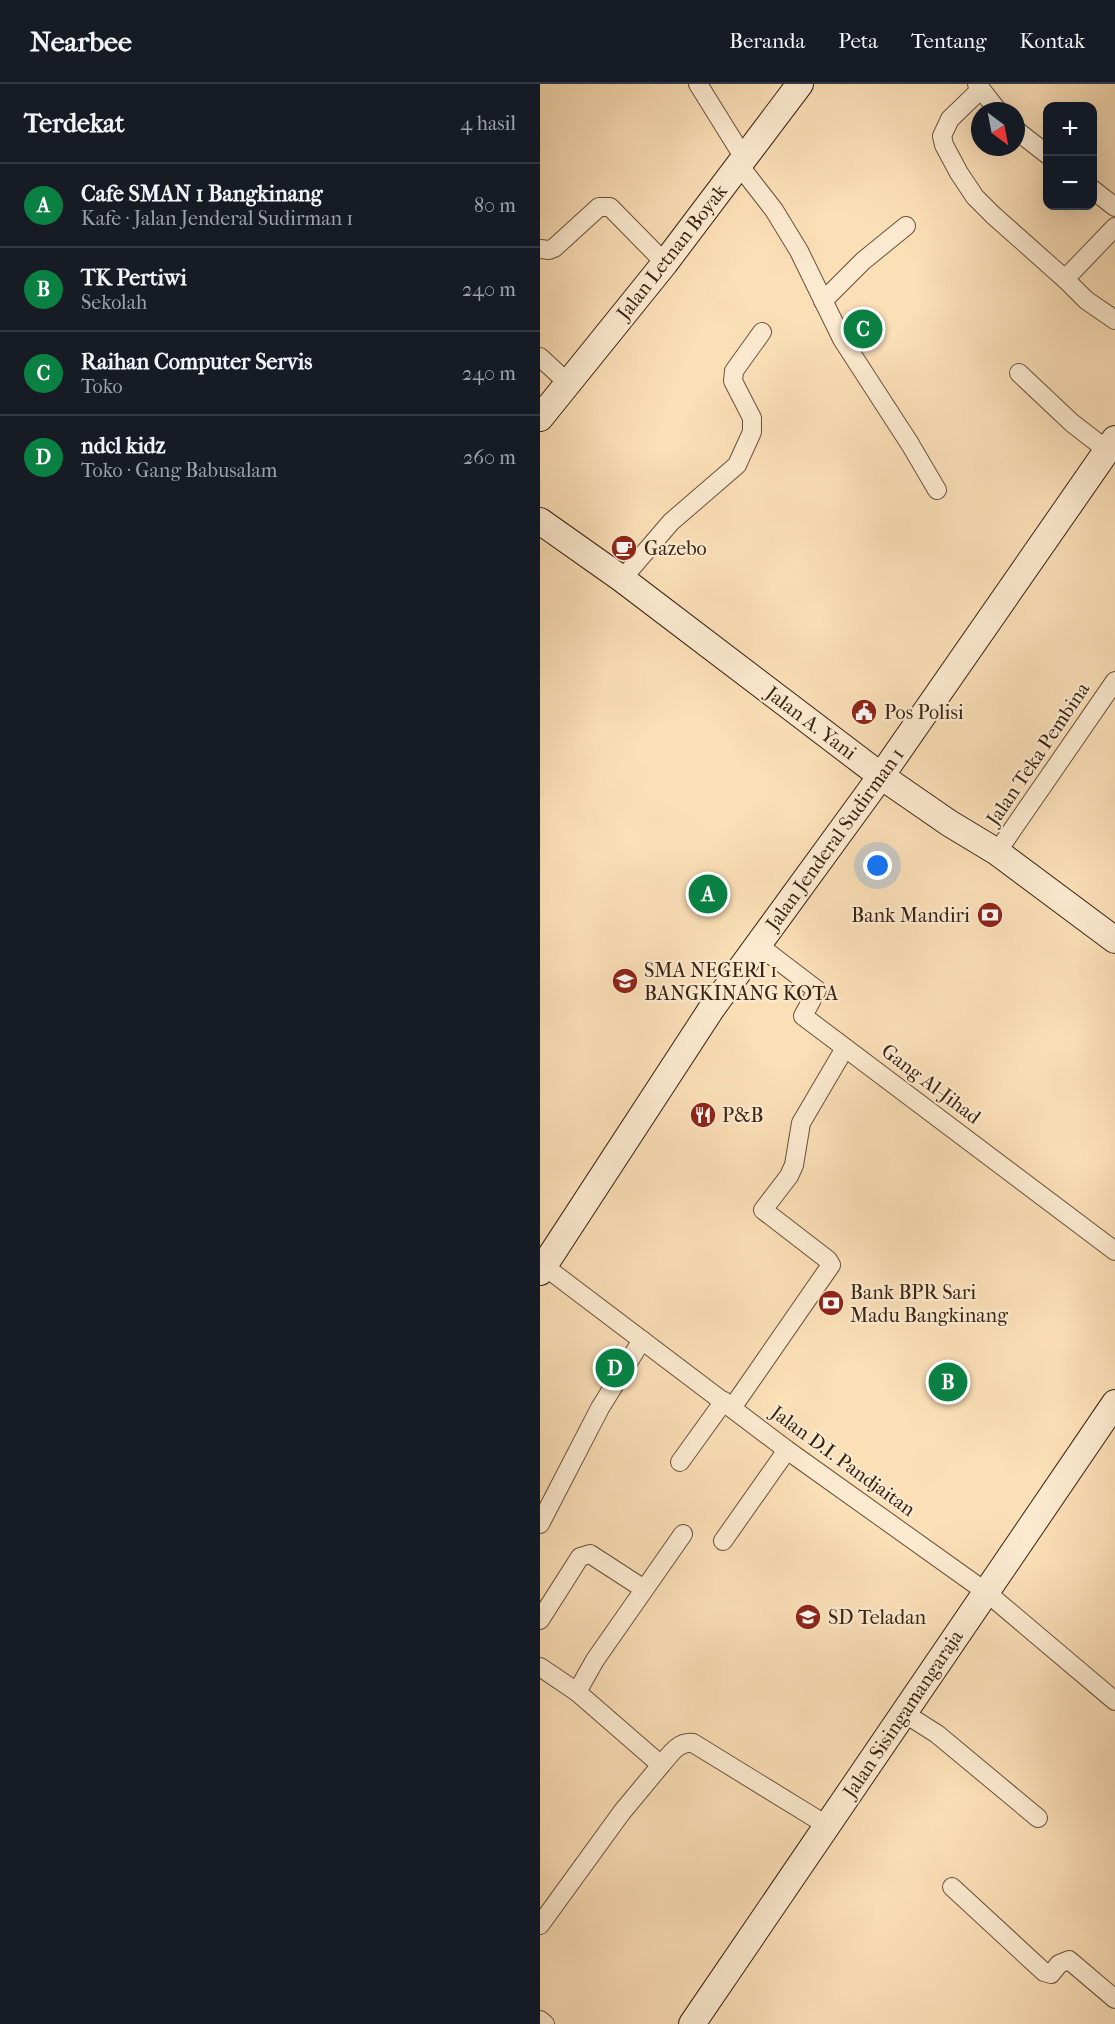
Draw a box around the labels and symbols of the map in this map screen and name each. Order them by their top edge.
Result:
north arrow [971,102,1025,156]
street label: Jalan Letnan Boyak [611,179,732,326]
pin: C [844,306,882,352]
cafe icon: Gazebo [609,533,639,563]
place label: Gazebo [644,537,707,560]
street label: Jalan Teka Pembina [980,677,1095,832]
street label: Jalan A. Yani [760,680,861,764]
public building icon: Pos Polisi [849,697,879,727]
place label: Pos Polisi [884,701,964,724]
street label: Jalan Jenderal Sudirman 1 [760,743,909,936]
your location [863,851,892,880]
pin: A [688,872,728,916]
bank icon: Bank Mandiri [975,900,1005,930]
place label: Bank Mandiri [851,904,970,927]
place label: SMA NEGERI 1 BANGKINANG KOTA [644,959,839,1005]
school or university icon: SMA NEGERI 1 BANGKINANG KOTA [610,966,640,996]
street label: Gang Al-Jihad [877,1039,986,1129]
restaurant icon: P&B [688,1100,718,1130]
place label: P&B [722,1104,764,1127]
place label: Bank BPR Sari Madu Bangkinang [850,1281,1008,1327]
bank icon: Bank BPR Sari Madu Bangkinang [816,1288,846,1318]
pin: D [596,1346,634,1390]
pin: B [928,1360,968,1404]
street label: Jalan D.I. Pandjaitan [765,1400,920,1521]
school or university icon: SD Teladan [793,1602,823,1632]
place label: SD Teladan [828,1606,926,1629]
street label: Jalan Sisingamangaraja [837,1625,968,1804]

